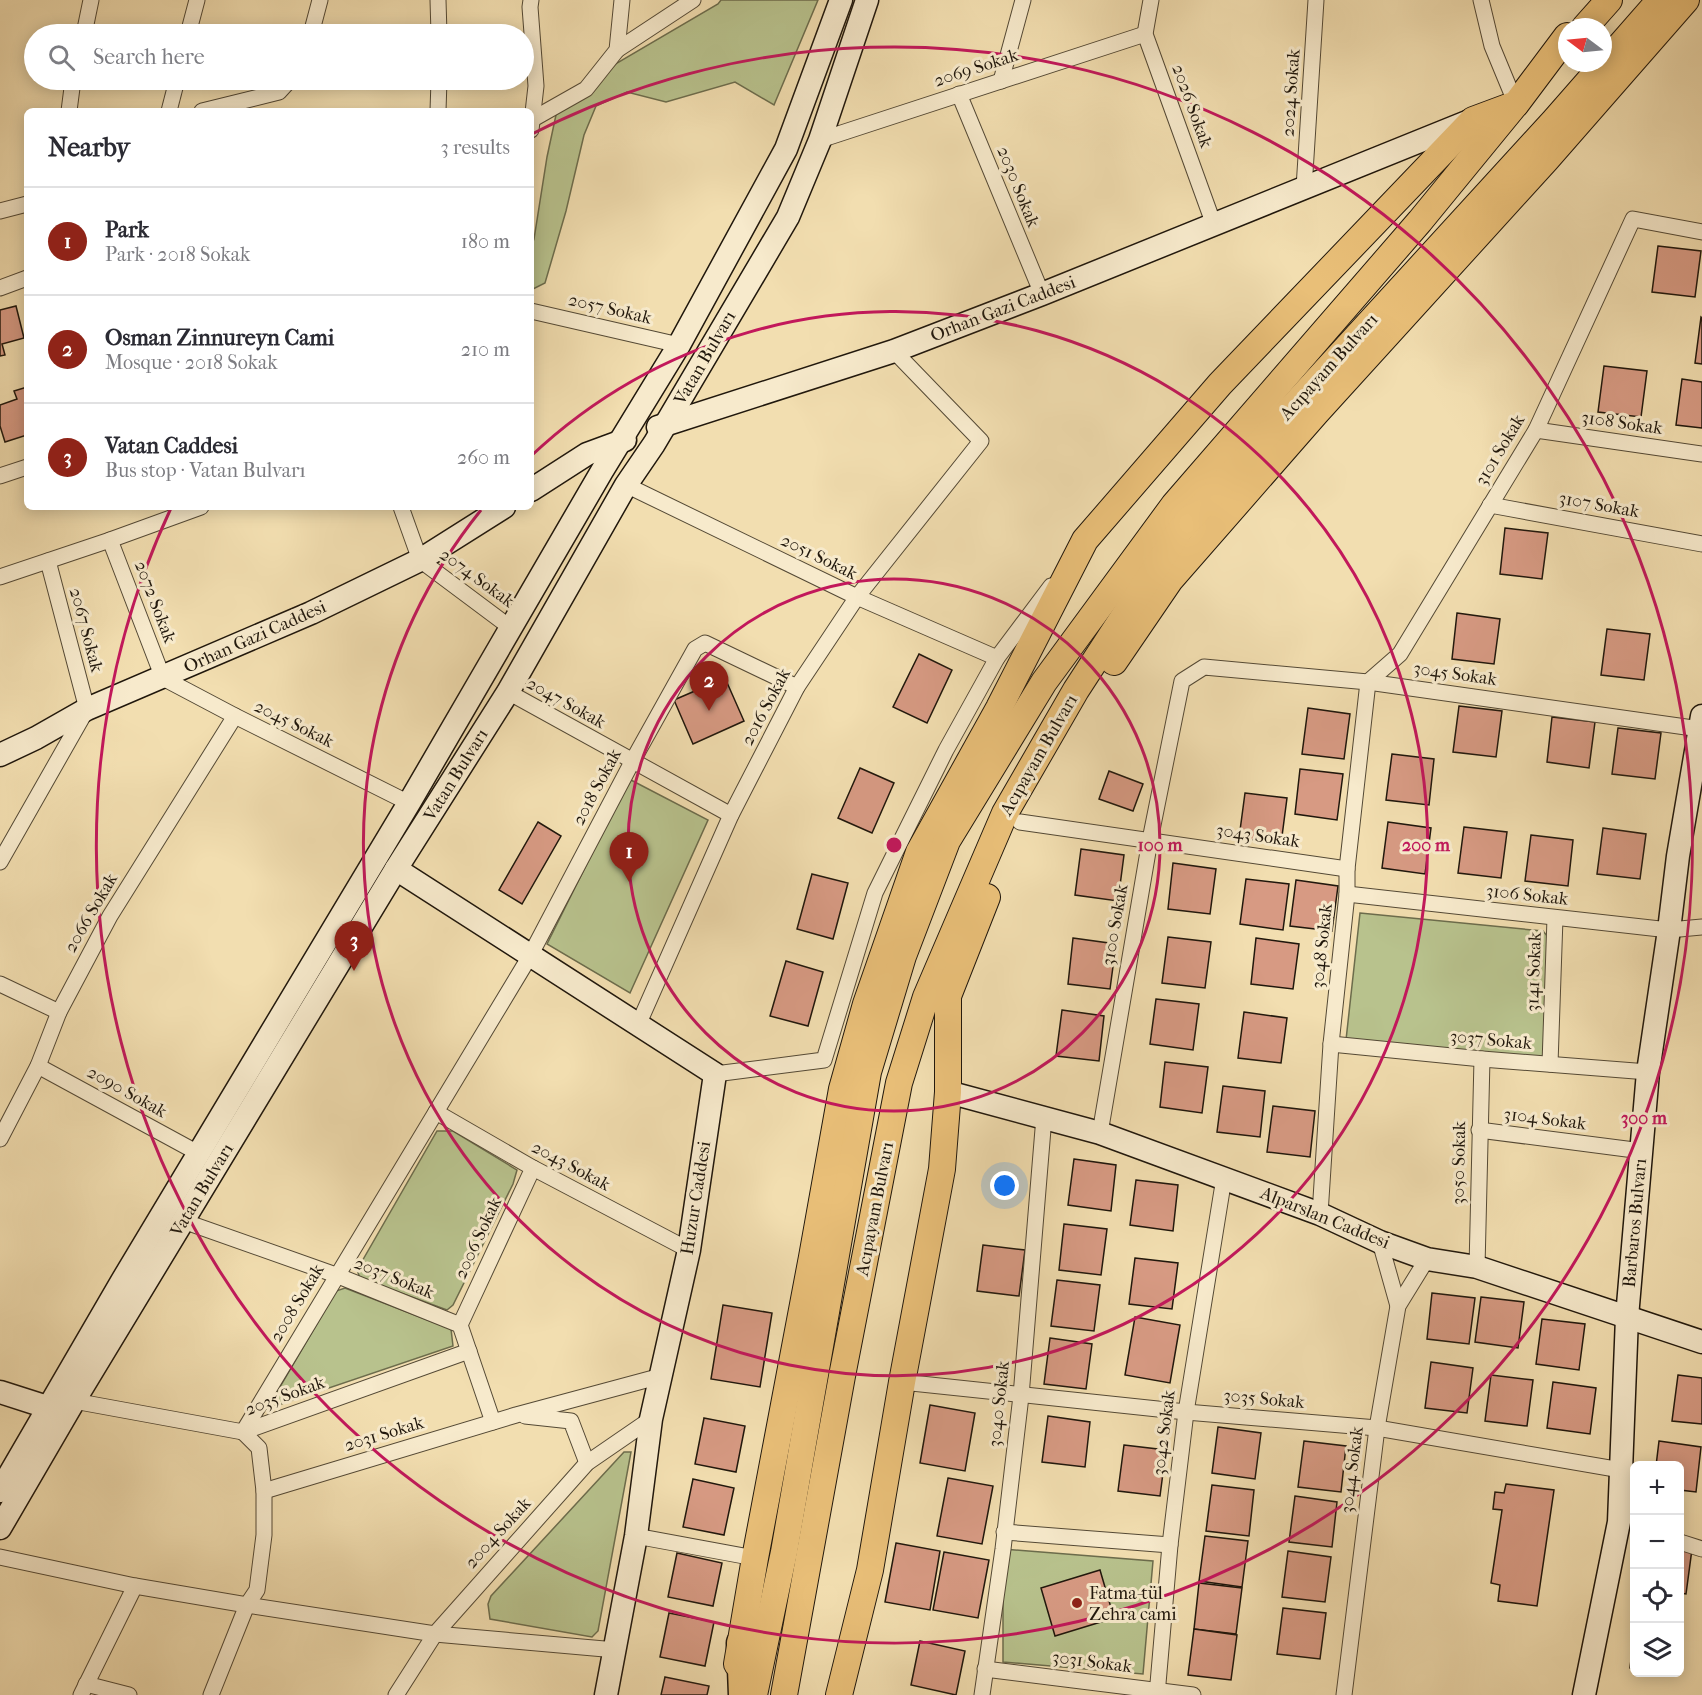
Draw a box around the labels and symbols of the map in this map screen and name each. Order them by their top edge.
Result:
north arrow [1558,18,1612,72]
street label: 2069 Sokak [931,44,1021,91]
street label: 2024 Sokak [1277,48,1305,138]
street label: 2026 Sokak [1167,61,1217,151]
street label: 2030 Sokak [992,143,1044,231]
street label: Orhan Gazi Caddesi [928,271,1079,346]
street label: 2057 Sokak [566,289,654,329]
street label: Vatan Bulvarı [669,307,741,409]
street label: Acıpayam Bulvarı [1275,309,1383,425]
street label: 3108 Sokak [1580,407,1665,439]
street label: 3101 Sokak [1471,410,1530,489]
street label: 3107 Sokak [1557,488,1642,523]
street label: 2051 Sokak [777,530,861,585]
street label: 2074 Sokak [436,544,519,612]
street label: 2072 Sokak [130,558,180,647]
street label: 2067 Sokak [65,586,108,675]
street label: Orhan Gazi Caddesi [181,596,330,678]
street label: 3045 Sokak [1412,658,1499,690]
pin: 2 [690,662,728,711]
street label: 2016 Sokak [737,664,795,749]
street label: 2047 Sokak [523,673,610,734]
street label: Acıpayam Bulvarı [995,690,1082,820]
street label: 2045 Sokak [251,696,338,753]
street label: Vatan Bulvarı [419,724,493,826]
street label: 2018 Sokak [568,745,626,829]
street label: 3043 Sokak [1215,820,1302,852]
pin: 1 [610,832,648,882]
centre of rings [884,835,904,855]
text: 100 m [1137,835,1184,856]
text: 200 m [1402,835,1451,856]
street label: 2066 Sokak [60,869,122,956]
street label: 3106 Sokak [1485,880,1570,910]
street label: 3100 Sokak [1097,882,1133,967]
street label: 3048 Sokak [1307,902,1337,990]
pin: 3 [334,922,374,971]
street label: 3141 Sokak [1522,931,1546,1012]
street label: 3037 Sokak [1449,1026,1534,1054]
street label: 2090 Sokak [84,1062,171,1123]
street label: 3104 Sokak [1502,1104,1588,1135]
text: 300 m [1621,1108,1668,1129]
street label: 3050 Sokak [1448,1120,1470,1205]
street label: 2043 Sokak [528,1137,615,1196]
street label: Vatan Bulvarı [166,1139,238,1241]
street label: Huzur Caddesi [677,1139,715,1256]
street label: Acıpayam Bulvarı [852,1140,898,1279]
street label: Barbaros Bulvarı [1619,1157,1651,1288]
your location [990,1171,1019,1200]
street label: Alparslan Caddesi [1256,1182,1393,1254]
street label: 2006 Sokak [450,1193,506,1282]
street label: 2037 Sokak [351,1252,438,1304]
street label: 2008 Sokak [266,1260,329,1346]
street label: 3040 Sokak [984,1359,1014,1448]
street label: 2035 Sokak [242,1372,328,1420]
street label: 3035 Sokak [1223,1385,1306,1413]
street label: 3042 Sokak [1148,1388,1180,1477]
street label: 2031 Sokak [342,1412,427,1456]
street label: 3044 Sokak [1336,1425,1368,1515]
street label: 2004 Sokak [461,1493,536,1573]
place label: Fatma-tül Zehra cami [1089,1583,1177,1625]
marker: Fatma-tül Zehra cami [1070,1596,1084,1610]
street label: 3031 Sokak [1051,1647,1134,1677]

